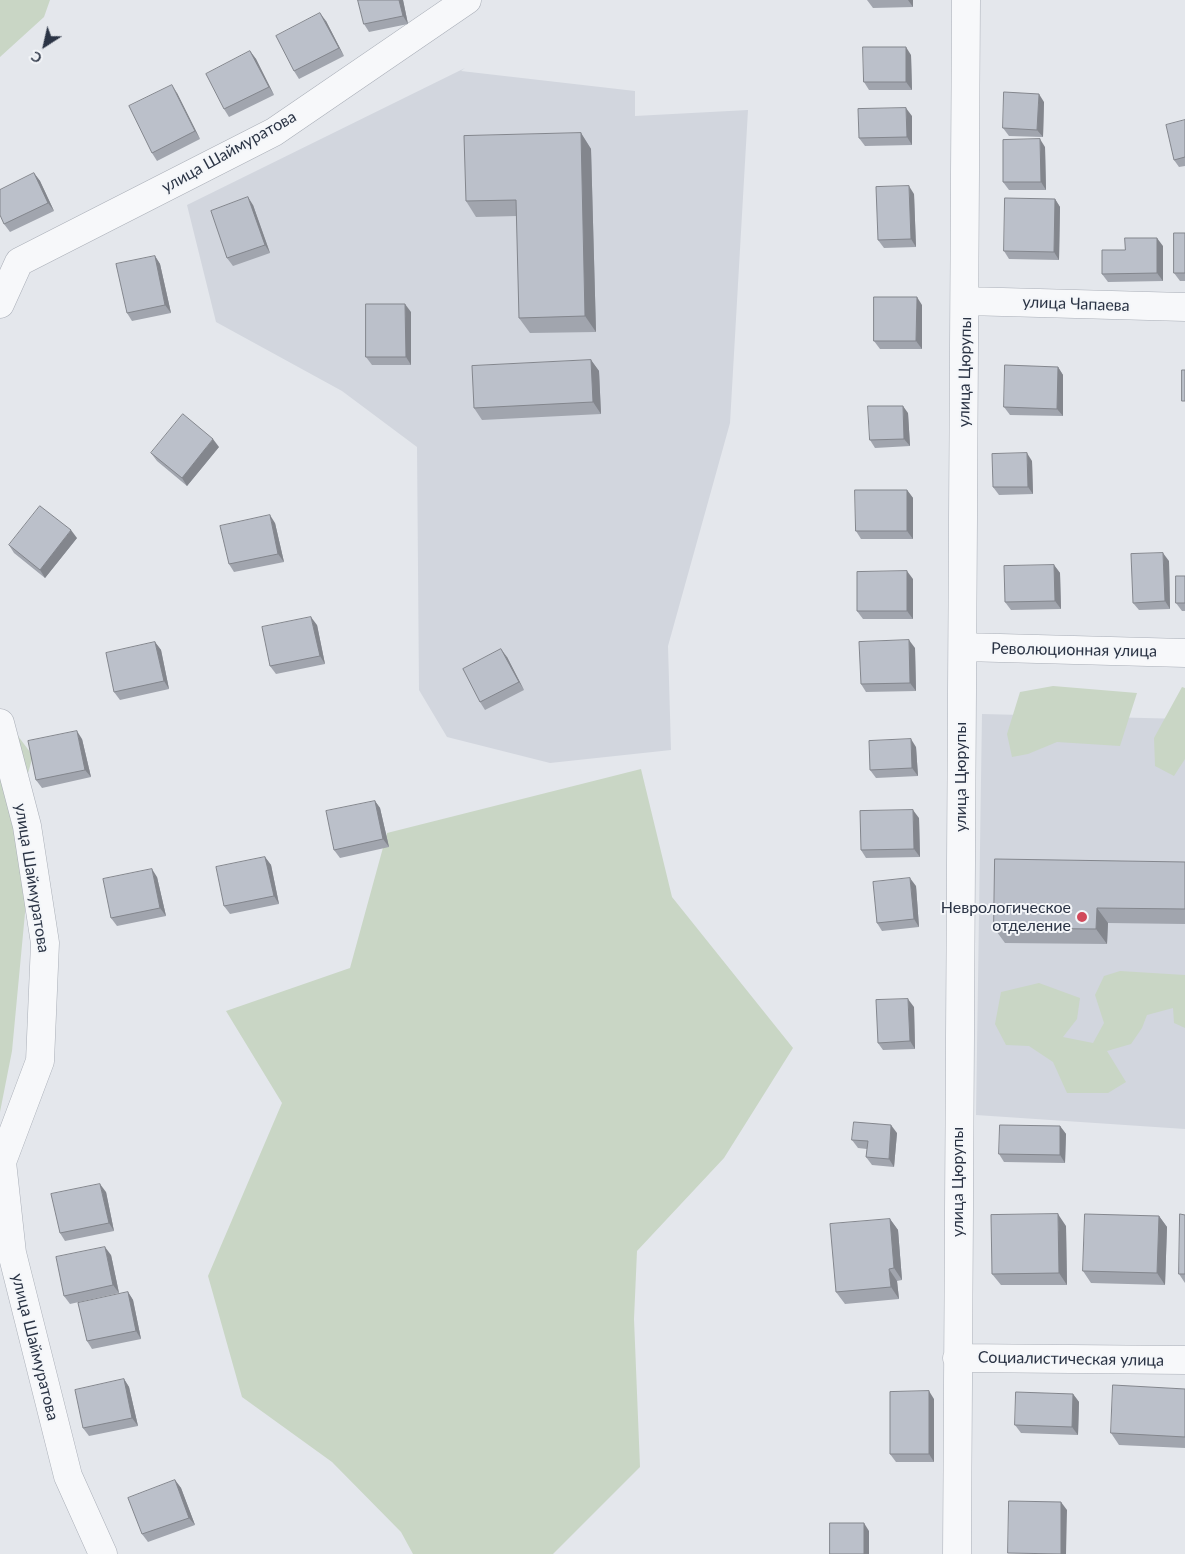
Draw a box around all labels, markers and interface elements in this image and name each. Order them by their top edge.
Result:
north arrow [20,20,70,70]
text: С [27,48,45,67]
street label: улица Шаймуратова [158,107,300,197]
street label: улица Чапаева [1022,293,1130,315]
street label: улица Цюрупы [954,317,976,427]
street label: Революционная улица [991,639,1157,661]
street label: улица Цюрупы [951,722,971,832]
street label: улица Шаймуратова [11,802,53,954]
place label: Неврологическое отделение [941,898,1071,936]
marker: Неврологическое отделение [1075,910,1089,924]
street label: улица Цюрупы [948,1127,968,1237]
street label: улица Шаймуратова [7,1271,63,1423]
street label: Социалистическая улица [978,1348,1164,1370]

